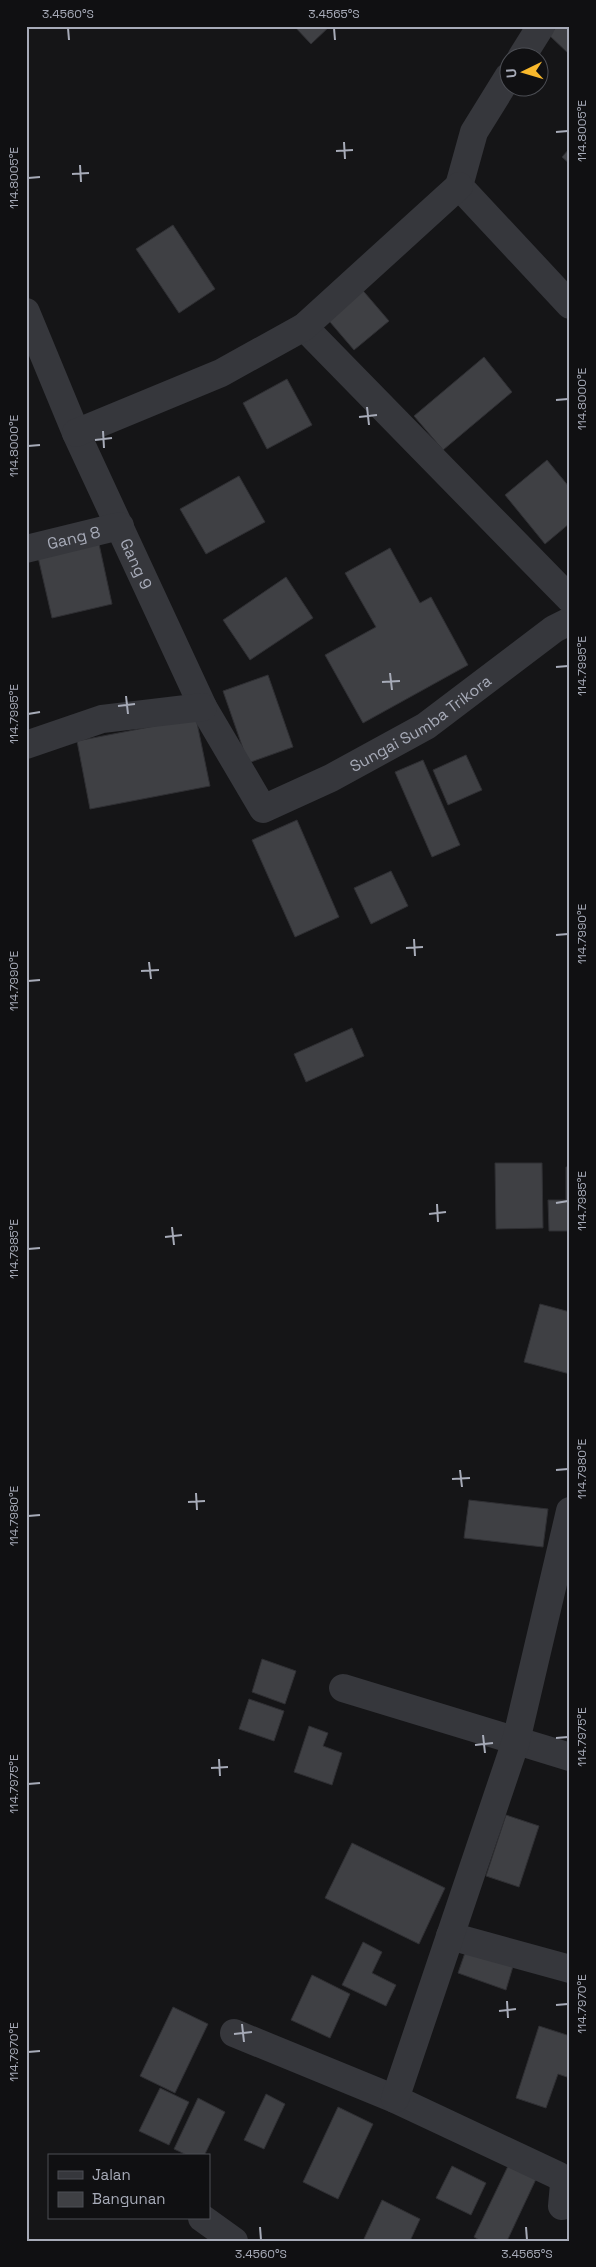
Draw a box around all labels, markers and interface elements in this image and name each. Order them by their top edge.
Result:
text: 3.4560°S [42,6,94,22]
text: 3.4565°S [308,6,360,22]
north arrow [498,48,548,98]
text: U [502,68,520,79]
text: 114.8005°E [574,100,590,162]
text: 114.8005°E [6,147,22,209]
text: 114.8000°E [574,368,590,430]
text: 114.8000°E [6,415,22,477]
street label: Gang 8 [45,521,102,554]
street label: Gang 9 [116,535,157,593]
text: 114.7995°E [574,636,590,696]
street label: Sungai Sumba Trikora [346,670,495,776]
text: 114.7995°E [6,684,22,744]
text: 114.7990°E [574,903,590,964]
text: 114.7990°E [6,950,22,1011]
text: 114.7985°E [574,1171,590,1231]
text: 114.7985°E [6,1219,22,1279]
text: 114.7980°E [574,1438,590,1499]
text: 114.7980°E [6,1485,22,1546]
text: 114.7975°E [574,1707,590,1767]
text: 114.7975°E [6,1754,22,1814]
text: 114.7970°E [574,1974,590,2034]
text: 114.7970°E [6,2022,22,2082]
legend [48,2154,210,2220]
text: Jalan [92,2165,131,2184]
text: Bangunan [92,2189,166,2208]
text: 3.4560°S [235,2246,287,2262]
text: 3.4565°S [501,2246,553,2262]

